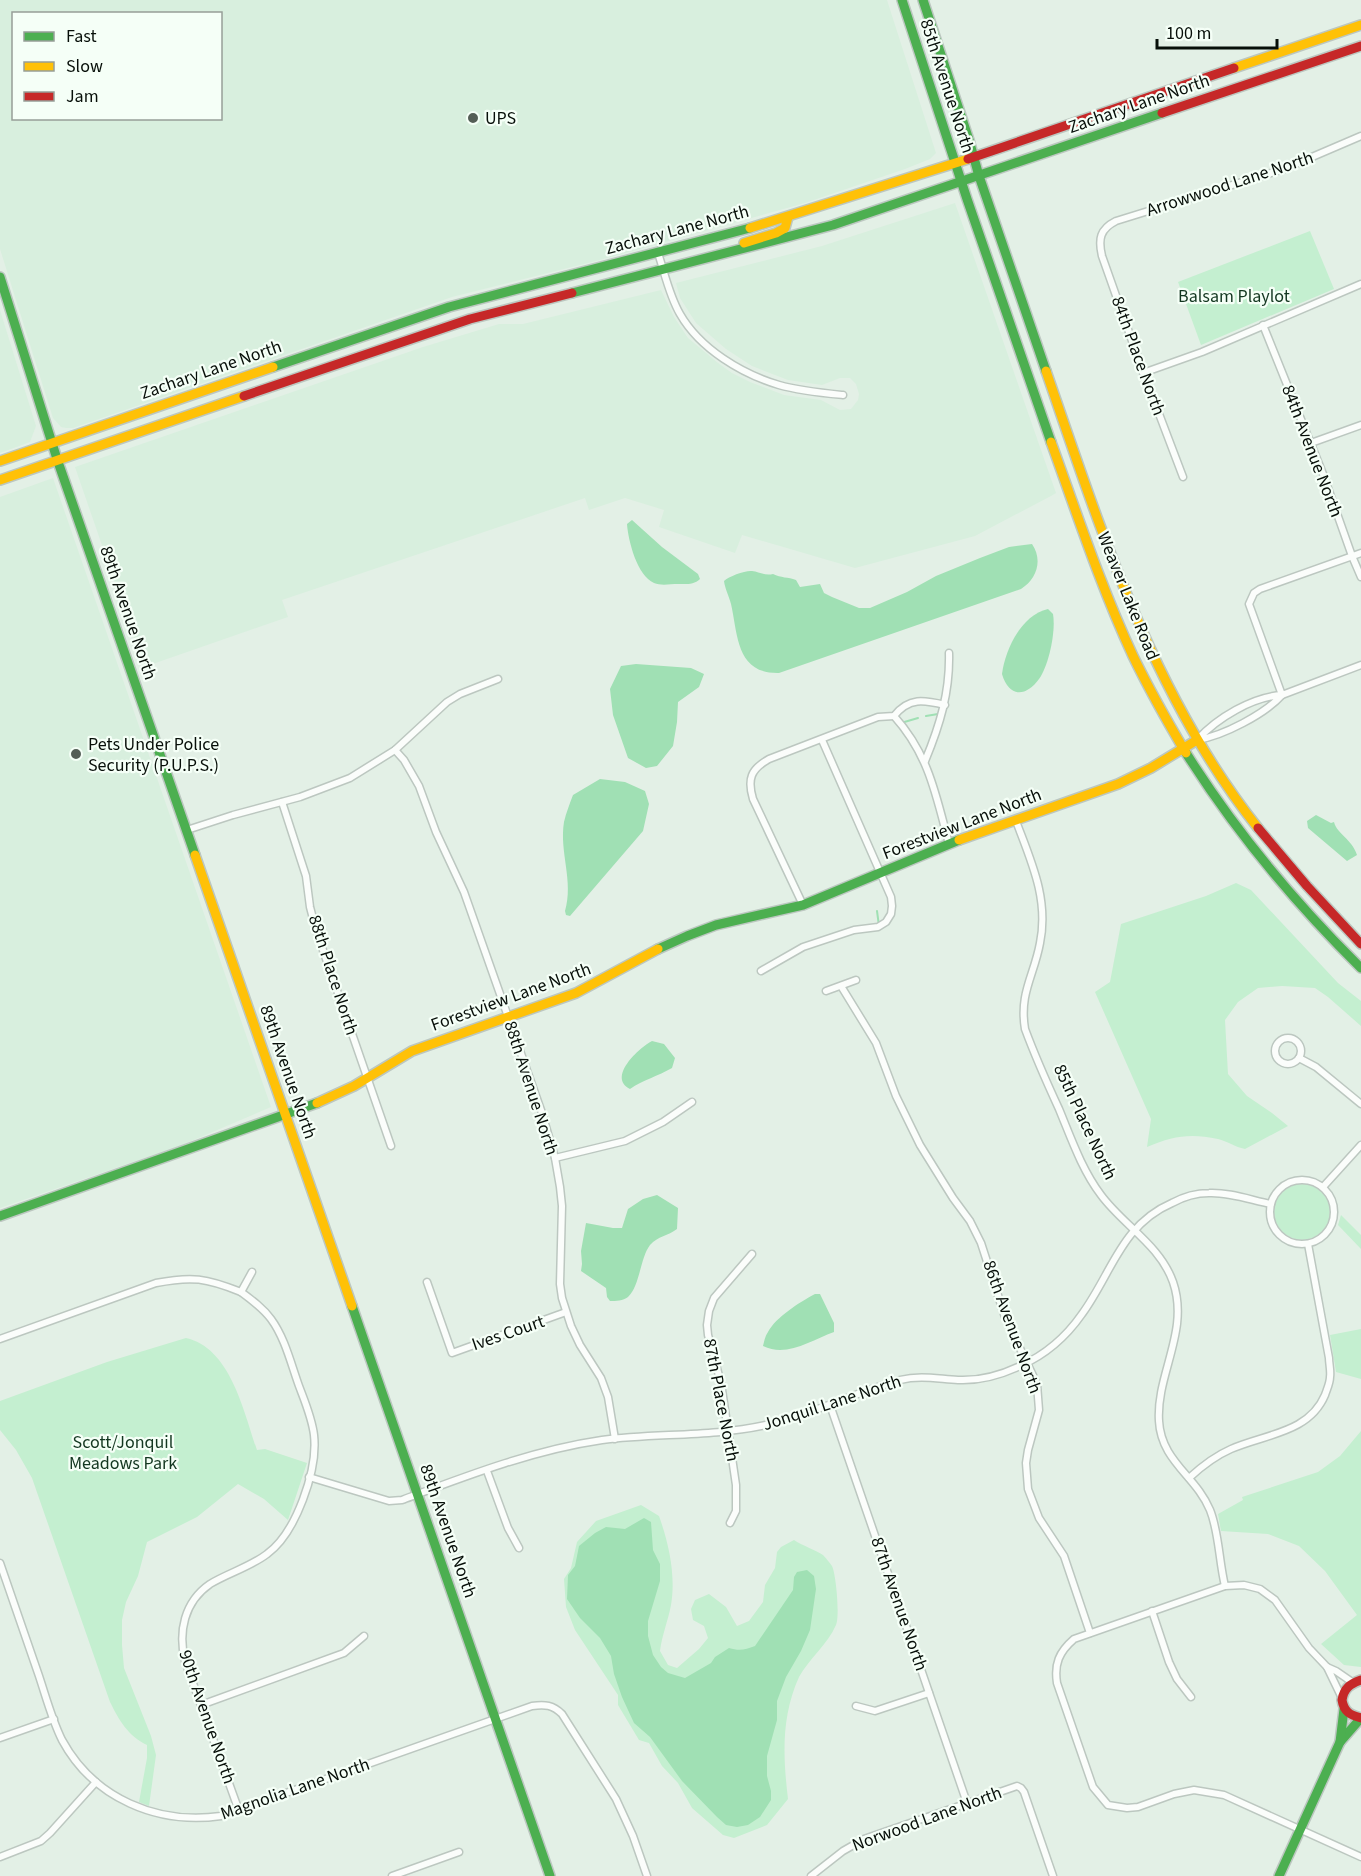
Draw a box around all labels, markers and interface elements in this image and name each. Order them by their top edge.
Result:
legend [12,12,222,120]
scale bar [1157,12,1277,50]
street label: 85th Avenue North [913,16,981,156]
text: 100 m [1166,21,1211,46]
text: Fast [66,24,97,49]
text: Slow [66,54,103,79]
street label: Zachary Lane North [1065,68,1213,140]
text: Jam [66,84,99,109]
place label: UPS [485,106,516,131]
marker: UPS [466,111,480,125]
street label: Arrowwood Lane North [1143,145,1317,223]
street label: Zachary Lane North [602,199,752,261]
park label: Balsam Playlot [1178,284,1290,309]
street label: 84th Place North [1105,293,1171,419]
street label: Zachary Lane North [137,334,285,406]
street label: 84th Avenue North [1275,381,1349,521]
street label: Weaver Lake Road [1091,528,1165,664]
street label: 89th Avenue North [93,543,163,683]
place label: Pets Under Police Security (P.U.P.S.) [88,732,219,778]
marker: Pets Under Police Security (P.U.P.S.) [69,747,83,761]
street label: Forestview Lane North [879,782,1045,866]
street label: 88th Place North [302,912,364,1038]
street label: Forestview Lane North [427,956,595,1038]
street label: 89th Avenue North [253,1002,323,1142]
street label: 88th Avenue North [497,1018,565,1158]
street label: 85th Place North [1047,1060,1123,1184]
street label: 86th Avenue North [976,1257,1048,1397]
street label: Ives Court [468,1309,548,1357]
street label: 87th Place North [697,1336,745,1464]
street label: Jonquil Lane North [759,1369,905,1437]
park label: Scott/Jonquil Meadows Park [69,1430,177,1476]
street label: 89th Avenue North [413,1461,483,1601]
street label: 87th Avenue North [864,1534,934,1674]
street label: 90th Avenue North [172,1647,242,1787]
street label: Magnolia Lane North [217,1752,373,1826]
street label: Norwood Lane North [849,1780,1005,1858]

